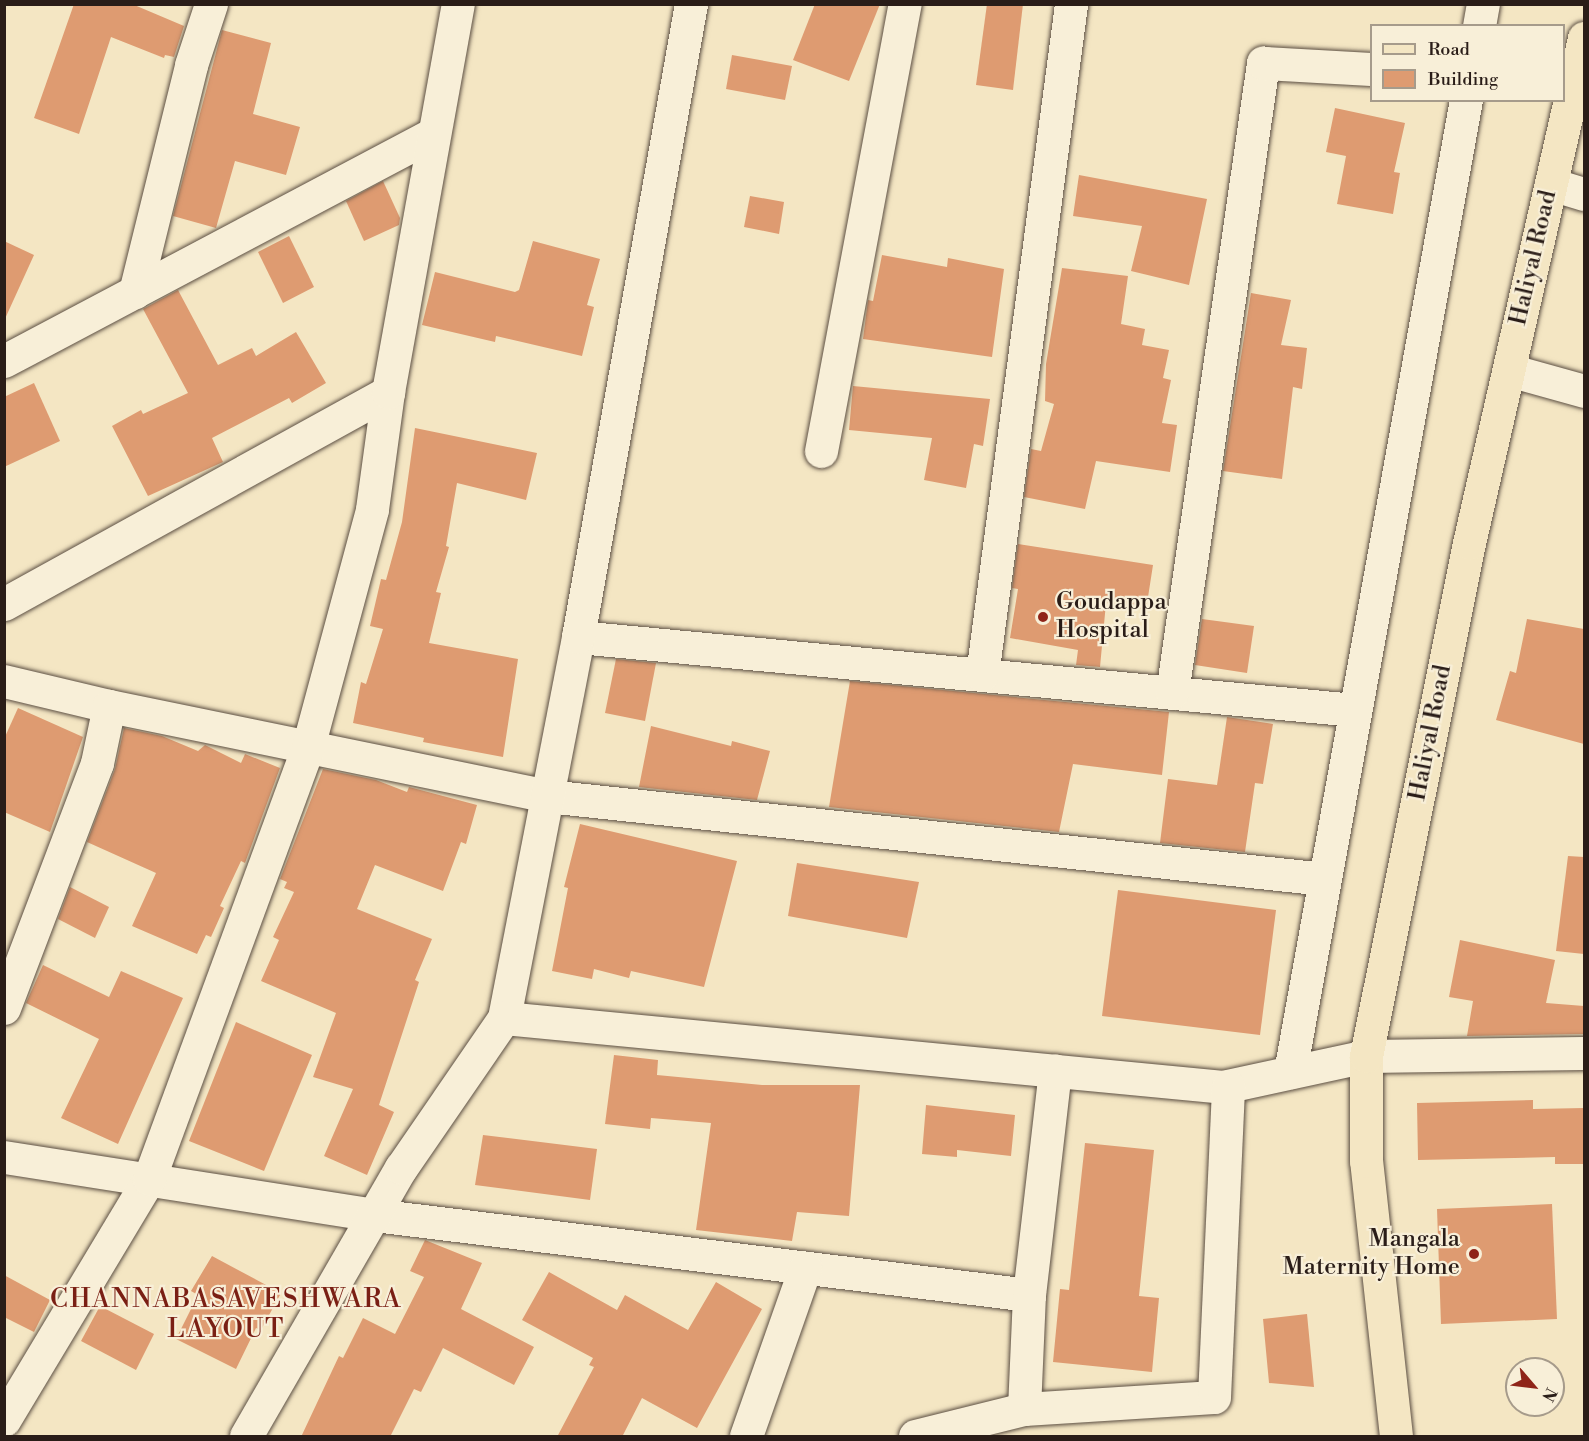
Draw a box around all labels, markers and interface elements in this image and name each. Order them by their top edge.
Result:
legend [1370,24,1565,102]
text: Road [1428,38,1470,61]
text: Building [1428,68,1498,91]
street label: Haliyal Road [1504,188,1564,328]
place label: Goudappa Hospital [1056,589,1167,645]
marker: Goudappa Hospital [1034,608,1052,626]
street label: Haliyal Road [1404,663,1458,803]
place label: Mangala Maternity Home [1283,1226,1460,1282]
marker: Mangala Maternity Home [1465,1245,1483,1263]
district label: CHANNABASAVESHWARA LAYOUT [50,1284,402,1346]
north arrow [1505,1357,1565,1417]
text: N [1537,1384,1561,1405]

